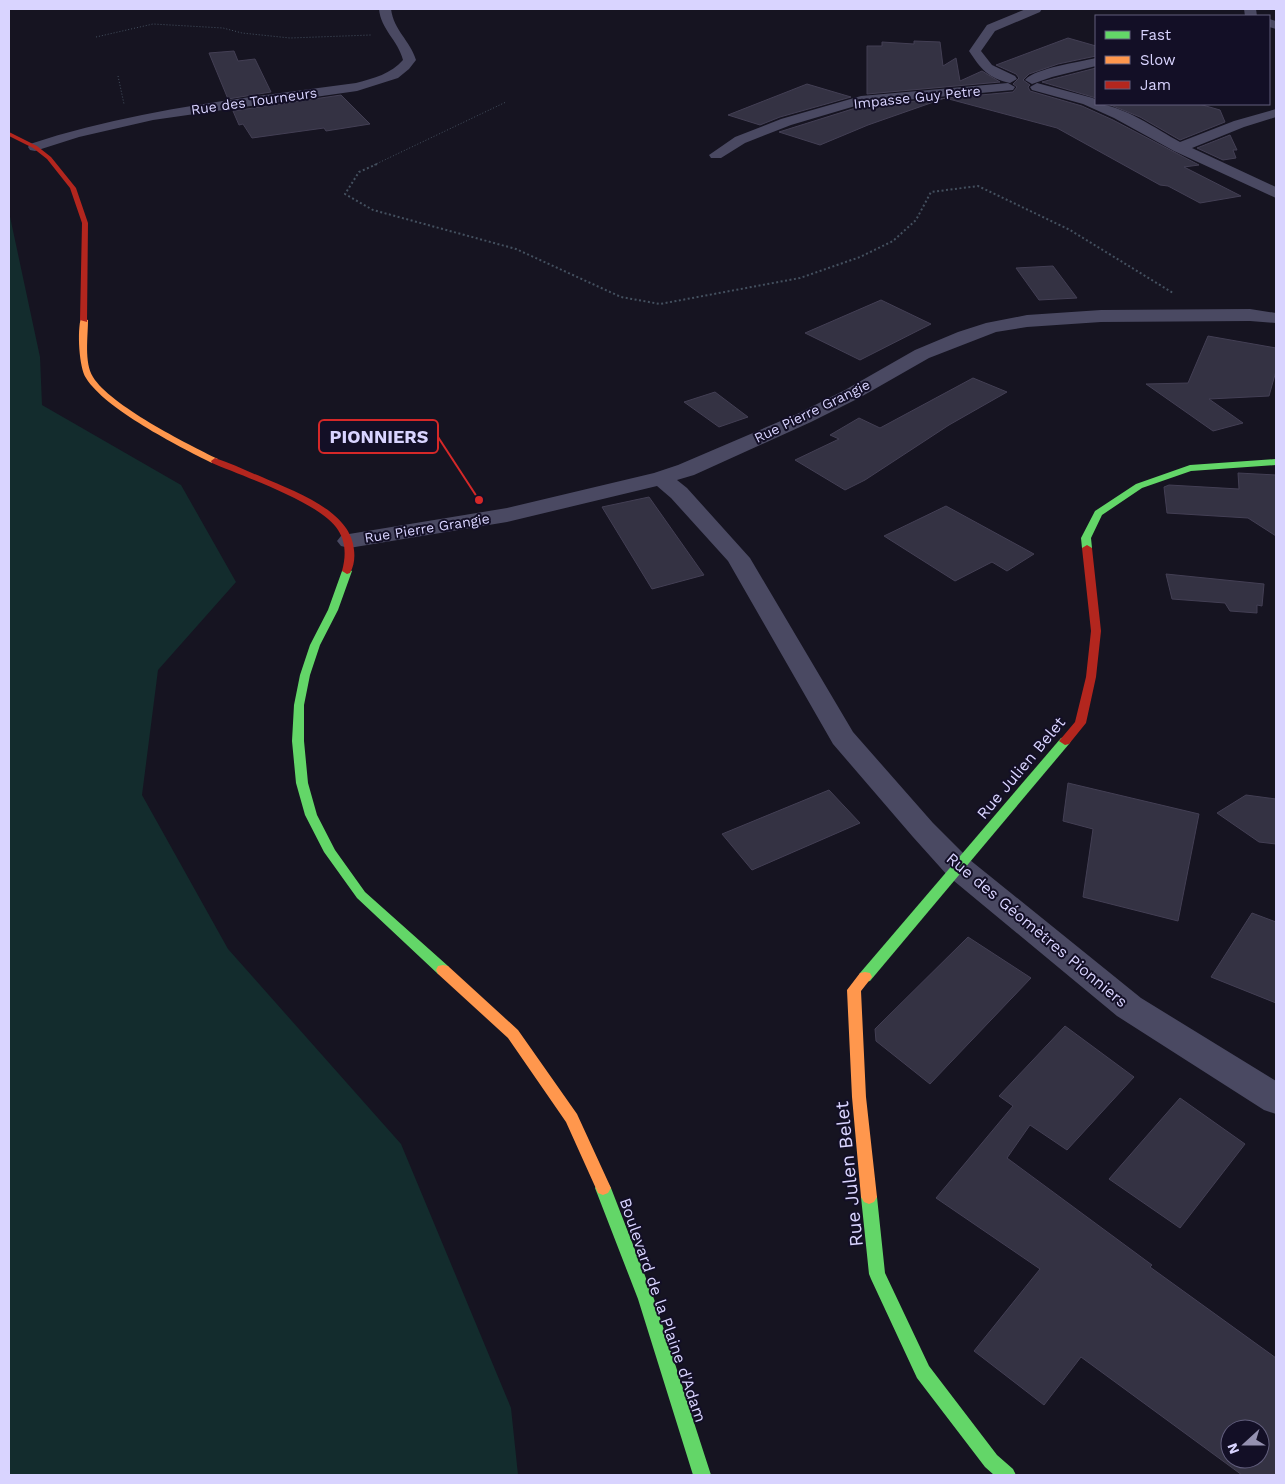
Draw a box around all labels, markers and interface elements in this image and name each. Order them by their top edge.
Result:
legend [1095,15,1270,105]
text: Fast [1140,26,1172,44]
text: Slow [1140,51,1176,69]
text: Jam [1140,76,1171,94]
street label: Impasse Guy Petre [853,82,981,112]
street label: Rue des Tourneurs [190,84,318,118]
street label: Rue Pierre Grangie [752,376,872,446]
callout: PIONNIERS [319,420,438,453]
text: PIONNIERS [330,426,429,447]
street label: Rue Pierre Grangie [363,510,491,546]
street label: Rue Julien Belet [973,713,1069,823]
street label: Rue des Géomètres Pionniers [943,849,1131,1011]
street label: Rue Julen Belet [830,1100,868,1248]
street label: Boulevard de la Plaine d'Adam [616,1195,710,1425]
north arrow [1220,1419,1270,1469]
text: N [1224,1441,1242,1456]

